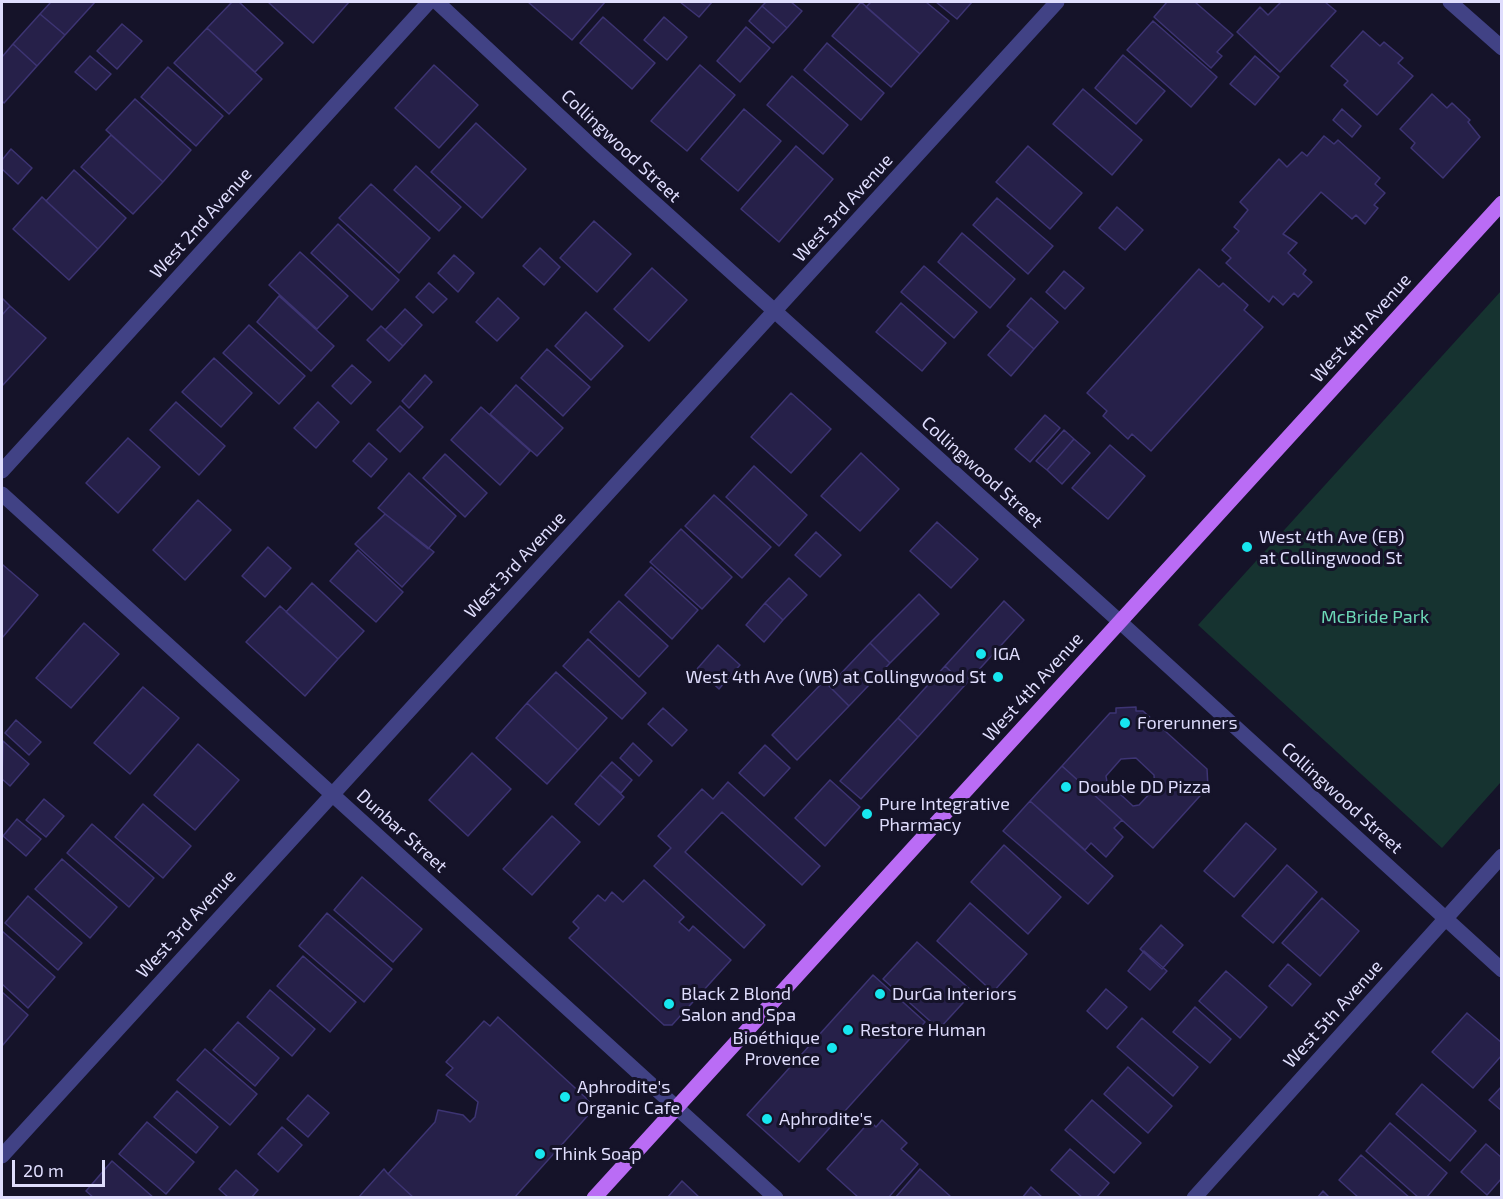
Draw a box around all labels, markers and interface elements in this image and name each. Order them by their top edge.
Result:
street label: Collingwood Street [557,85,685,207]
street label: West 3rd Avenue [789,149,897,267]
street label: West 2nd Avenue [146,163,256,283]
street label: West 4th Avenue [1306,269,1416,387]
street label: Collingwood Street [917,412,1047,532]
street label: West 3rd Avenue [460,507,570,623]
place label: West 4th Ave (EB) at Collingwood St [1259,526,1404,568]
marker: West 4th Ave (EB) at Collingwood St [1240,540,1254,554]
park label: McBride Park [1321,606,1429,628]
street label: West 4th Avenue [978,628,1088,746]
place label: IGA [993,643,1020,665]
marker: IGA [974,647,988,661]
place label: West 4th Ave (WB) at Collingwood St [686,666,986,688]
marker: West 4th Ave (WB) at Collingwood St [991,670,1005,684]
place label: Forerunners [1137,712,1238,734]
marker: Forerunners [1118,716,1132,730]
street label: Collingwood Street [1277,738,1407,858]
place label: Double DD Pizza [1078,776,1211,798]
marker: Double DD Pizza [1059,780,1073,794]
street label: Dunbar Street [352,785,452,877]
place label: Pure Integrative Pharmacy [879,793,1010,836]
marker: Pure Integrative Pharmacy [860,807,874,821]
street label: West 3rd Avenue [132,865,240,983]
street label: West 5th Avenue [1279,956,1387,1072]
place label: Black 2 Blond Salon and Spa [681,983,796,1026]
place label: DurGa Interiors [892,983,1017,1005]
marker: DurGa Interiors [873,987,887,1001]
marker: Black 2 Blond Salon and Spa [662,997,676,1011]
place label: Restore Human [860,1019,986,1041]
marker: Restore Human [841,1023,855,1037]
place label: Bioéthique Provence [733,1027,820,1070]
marker: Bioéthique Provence [825,1041,839,1055]
place label: Aphrodite's Organic Cafe [577,1076,680,1118]
marker: Aphrodite's Organic Cafe [558,1090,572,1104]
place label: Aphrodite's [779,1108,872,1130]
marker: Aphrodite's [760,1112,774,1126]
place label: Think Soap [552,1143,642,1165]
marker: Think Soap [533,1147,547,1161]
scale bar [15,1148,108,1186]
text: 20 m [23,1159,64,1181]

